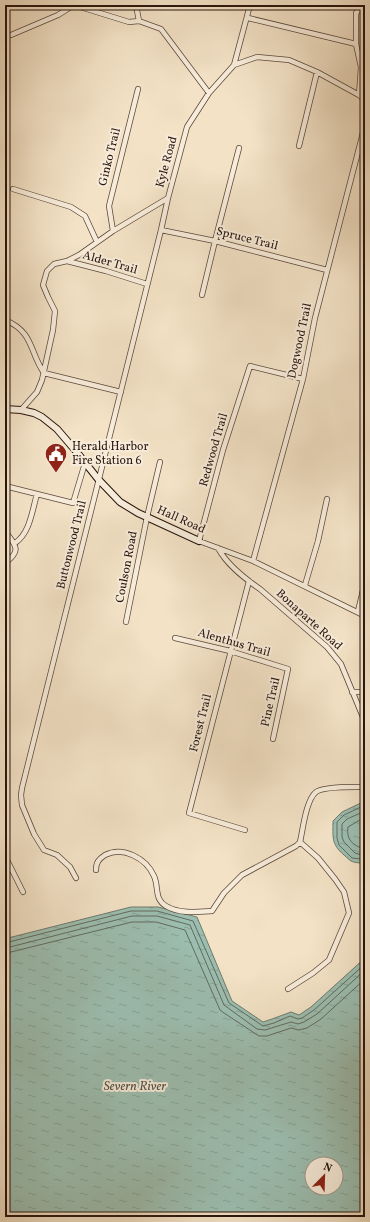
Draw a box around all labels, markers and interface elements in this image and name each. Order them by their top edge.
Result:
street label: Ginko Trail [95,126,125,188]
street label: Kyle Road [152,134,182,189]
street label: Spruce Trail [214,224,280,254]
street label: Alder Trail [81,248,140,279]
street label: Dogwood Trail [284,301,316,380]
street label: Redwood Trail [196,411,232,489]
place label: Herald Harbor Fire Station 6 [72,439,149,469]
public building icon: Herald Harbor Fire Station 6 [43,441,69,474]
street label: Buttonwood Trail [53,499,91,591]
street label: Hall Road [154,502,208,538]
street label: Coulson Road [112,530,142,604]
street label: Bonaparte Road [272,586,346,654]
street label: Alenthus Trail [196,625,273,661]
street label: Pine Trail [258,675,285,728]
street label: Forest Trail [186,692,216,754]
water label: Severn River [104,1078,166,1096]
north arrow [304,1156,344,1196]
text: N [321,1160,334,1177]

